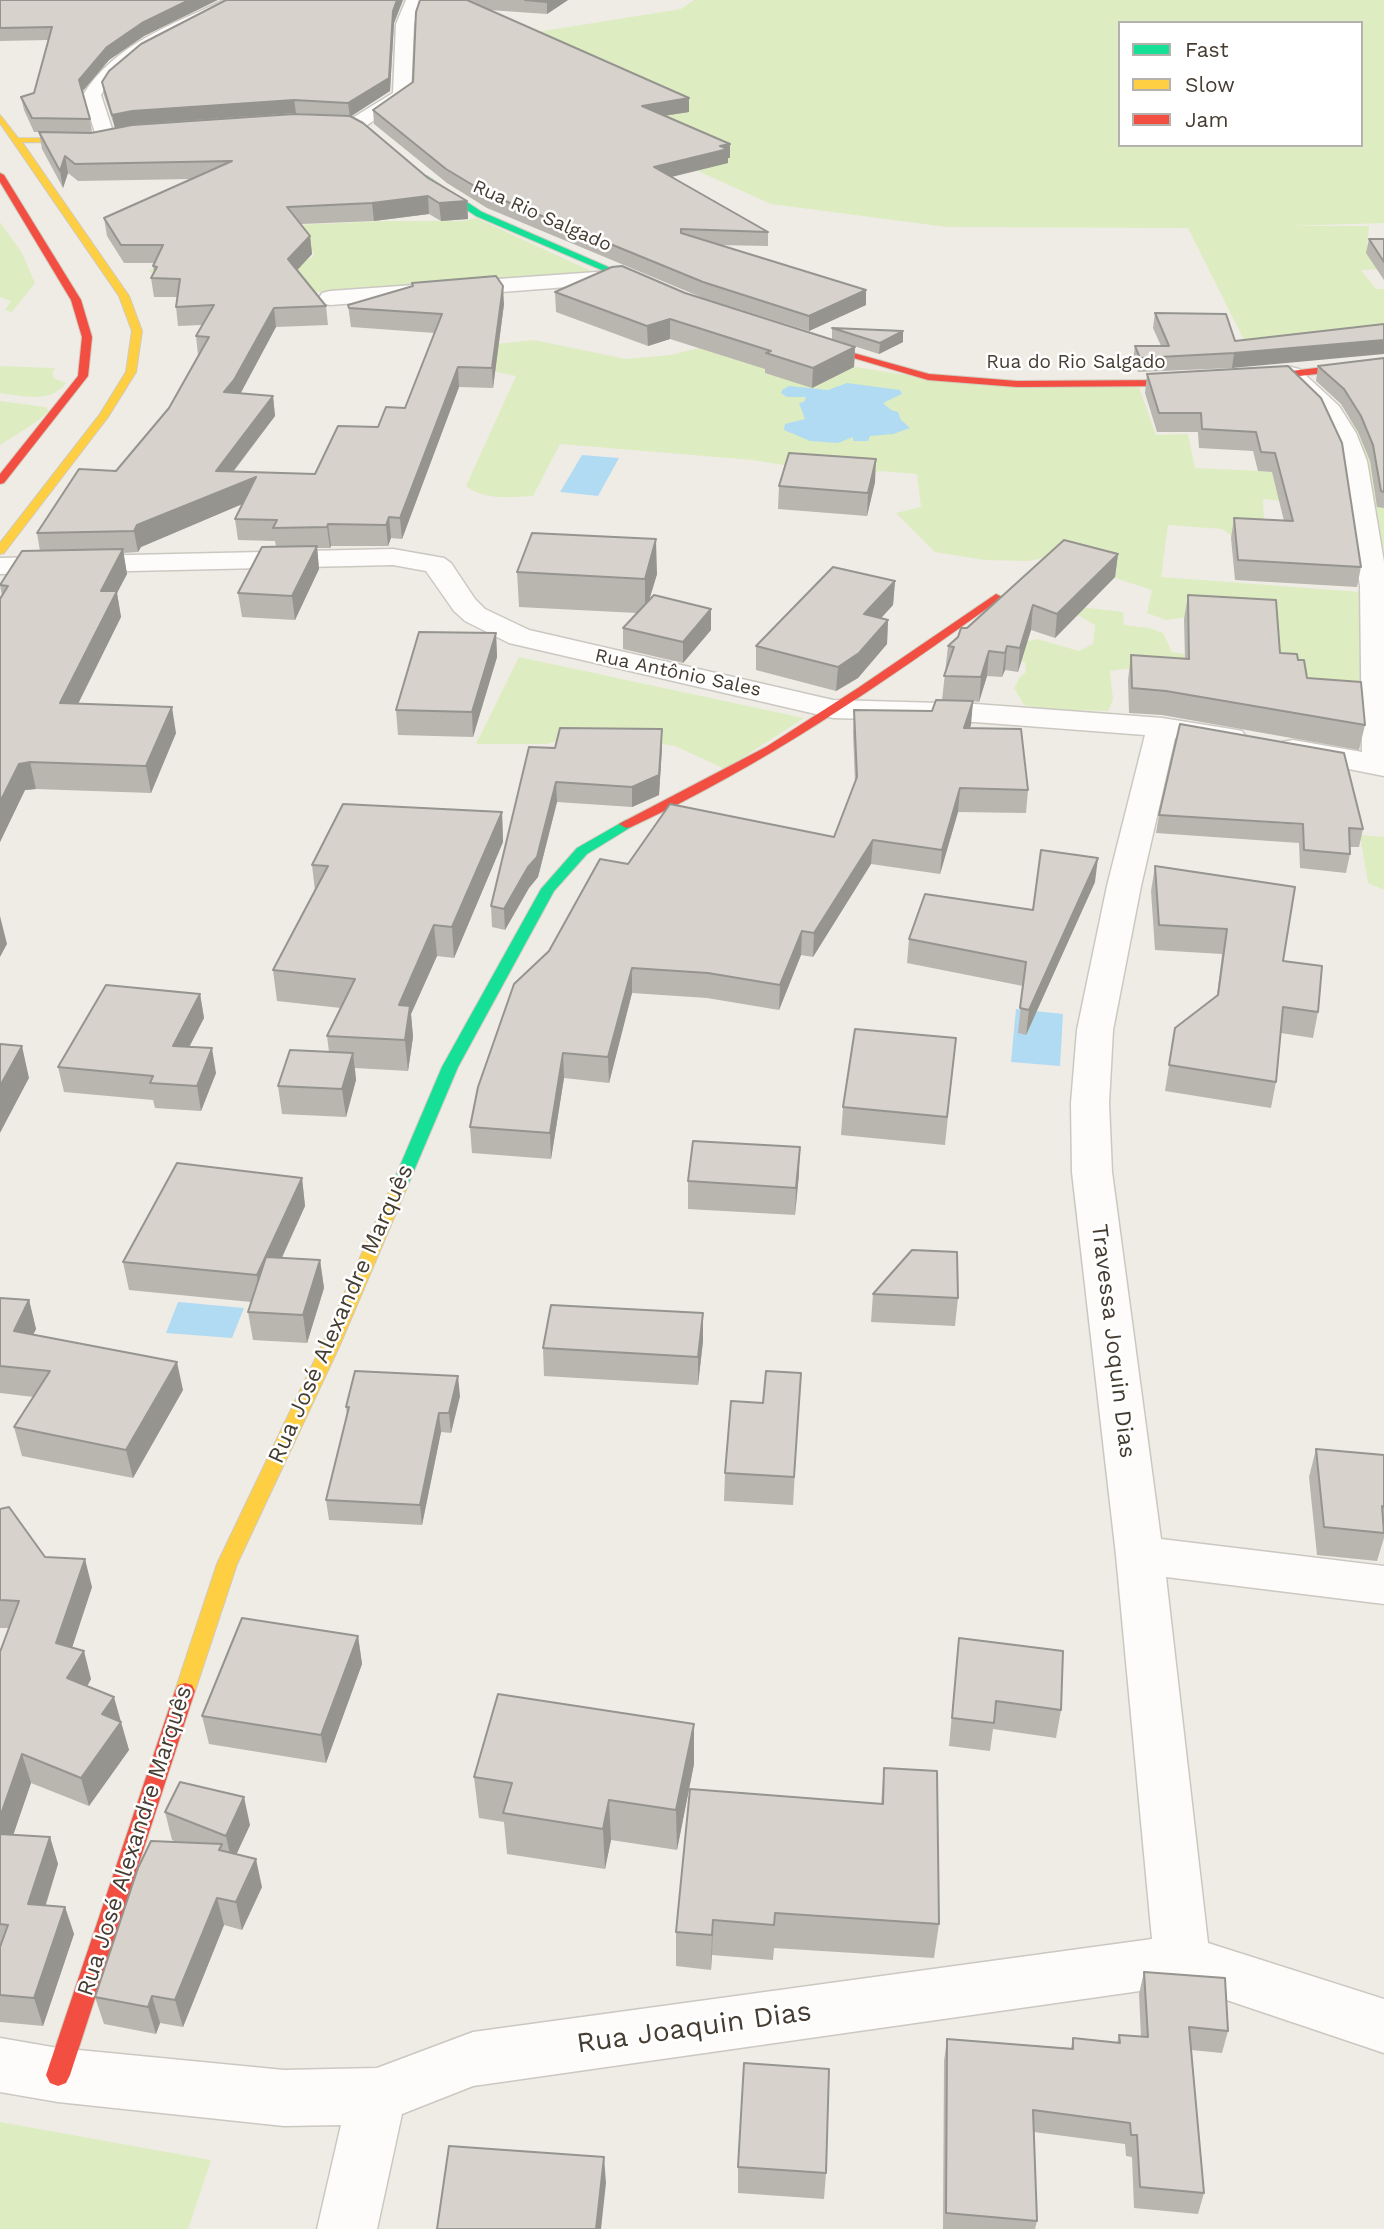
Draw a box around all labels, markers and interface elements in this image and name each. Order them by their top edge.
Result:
legend [1118,21,1363,147]
text: Fast [1185,37,1229,62]
text: Slow [1185,72,1235,97]
text: Jam [1185,107,1228,132]
street label: Rua Rio Salgado [469,175,615,257]
street label: Rua do Rio Salgado [986,351,1166,373]
street label: Rua Antônio Sales [593,644,763,702]
street label: Rua José Alexandre Marquês [262,1160,420,1468]
street label: Travessa Joquin Dias [1085,1222,1141,1460]
street label: Rua José Alexandre Marquês [72,1682,198,2000]
street label: Rua Joaquin Dias [575,1995,813,2061]

